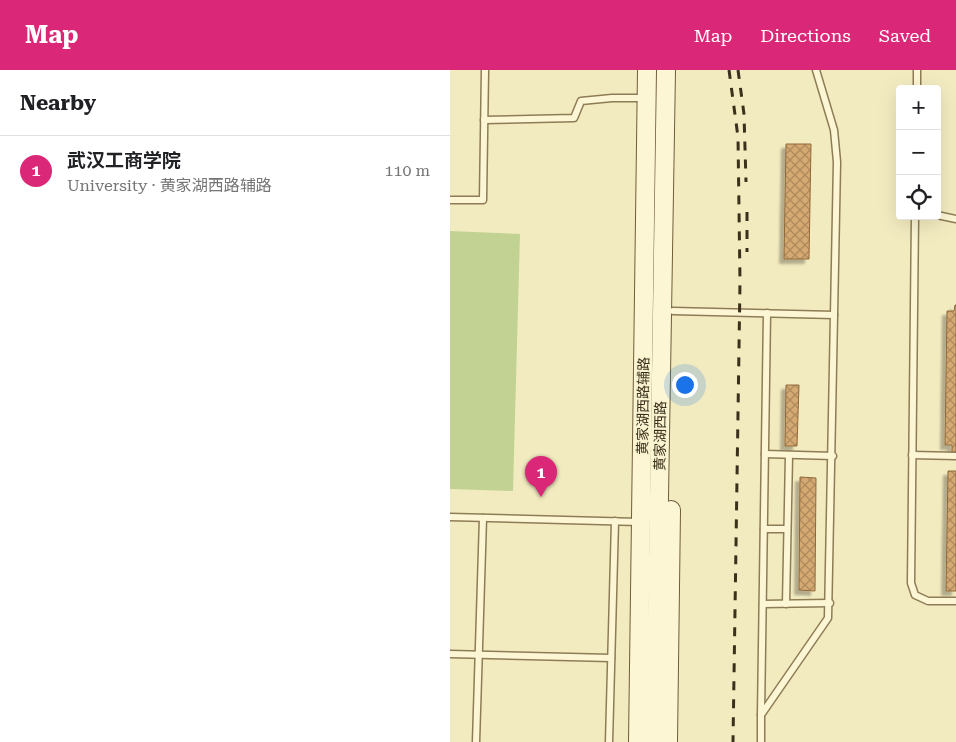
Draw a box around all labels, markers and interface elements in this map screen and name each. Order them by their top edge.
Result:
text: Map [25,21,79,49]
text: Map [694,25,732,46]
text: Directions [760,25,851,46]
text: Saved [879,25,931,46]
map controls [896,85,941,220]
button: + [896,85,941,130]
text: Nearby [20,91,96,115]
button: − [896,130,941,175]
text: 武汉工商学院 [67,149,181,172]
text: 1 [32,161,40,180]
text: 110 m [384,161,430,180]
button: locate [896,175,941,220]
text: University · 黄家湖西路辅路 [67,176,272,195]
street label: 黄家湖西路辅路 [634,357,652,455]
your location [672,372,698,398]
street label: 黄家湖西路 [651,401,669,471]
pin: 1 [525,456,557,497]

